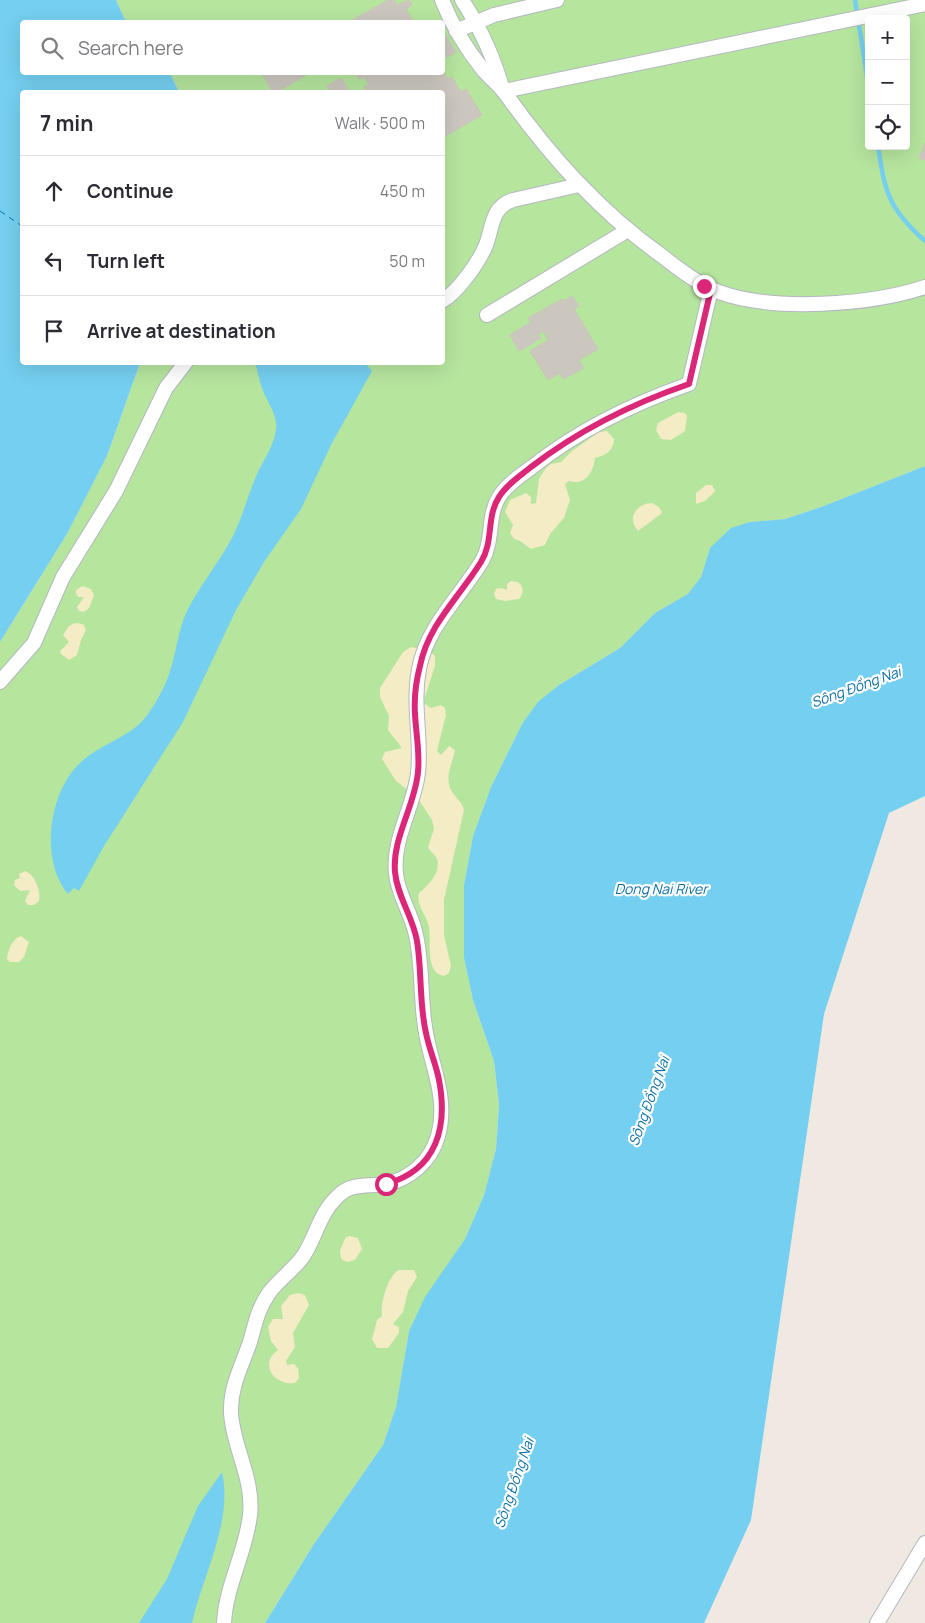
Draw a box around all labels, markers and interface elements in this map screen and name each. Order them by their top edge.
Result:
map controls [865,15,910,150]
button: + [865,15,910,60]
search box [20,20,445,75]
icon: search [38,34,66,62]
text: Search here [78,35,184,61]
button: − [865,60,910,105]
button: locate [865,105,910,150]
text: 7 min [40,109,93,137]
text: Walk · 500 m [335,112,425,134]
icon: ahead [40,177,68,205]
text: Continue [87,178,173,204]
text: 450 m [380,180,425,202]
icon: left [40,247,68,275]
text: Turn left [87,248,165,274]
text: 50 m [389,250,425,272]
route end [693,275,716,298]
icon: arrive [40,317,68,345]
text: Arrive at destination [87,318,276,344]
water label: Sông Đồng Nai [808,661,905,712]
water label: Dong Nai River [615,879,709,898]
water label: Sông Đồng Nai [624,1052,674,1148]
route start [375,1173,398,1196]
water label: Sông Đồng Nai [489,1434,538,1530]

